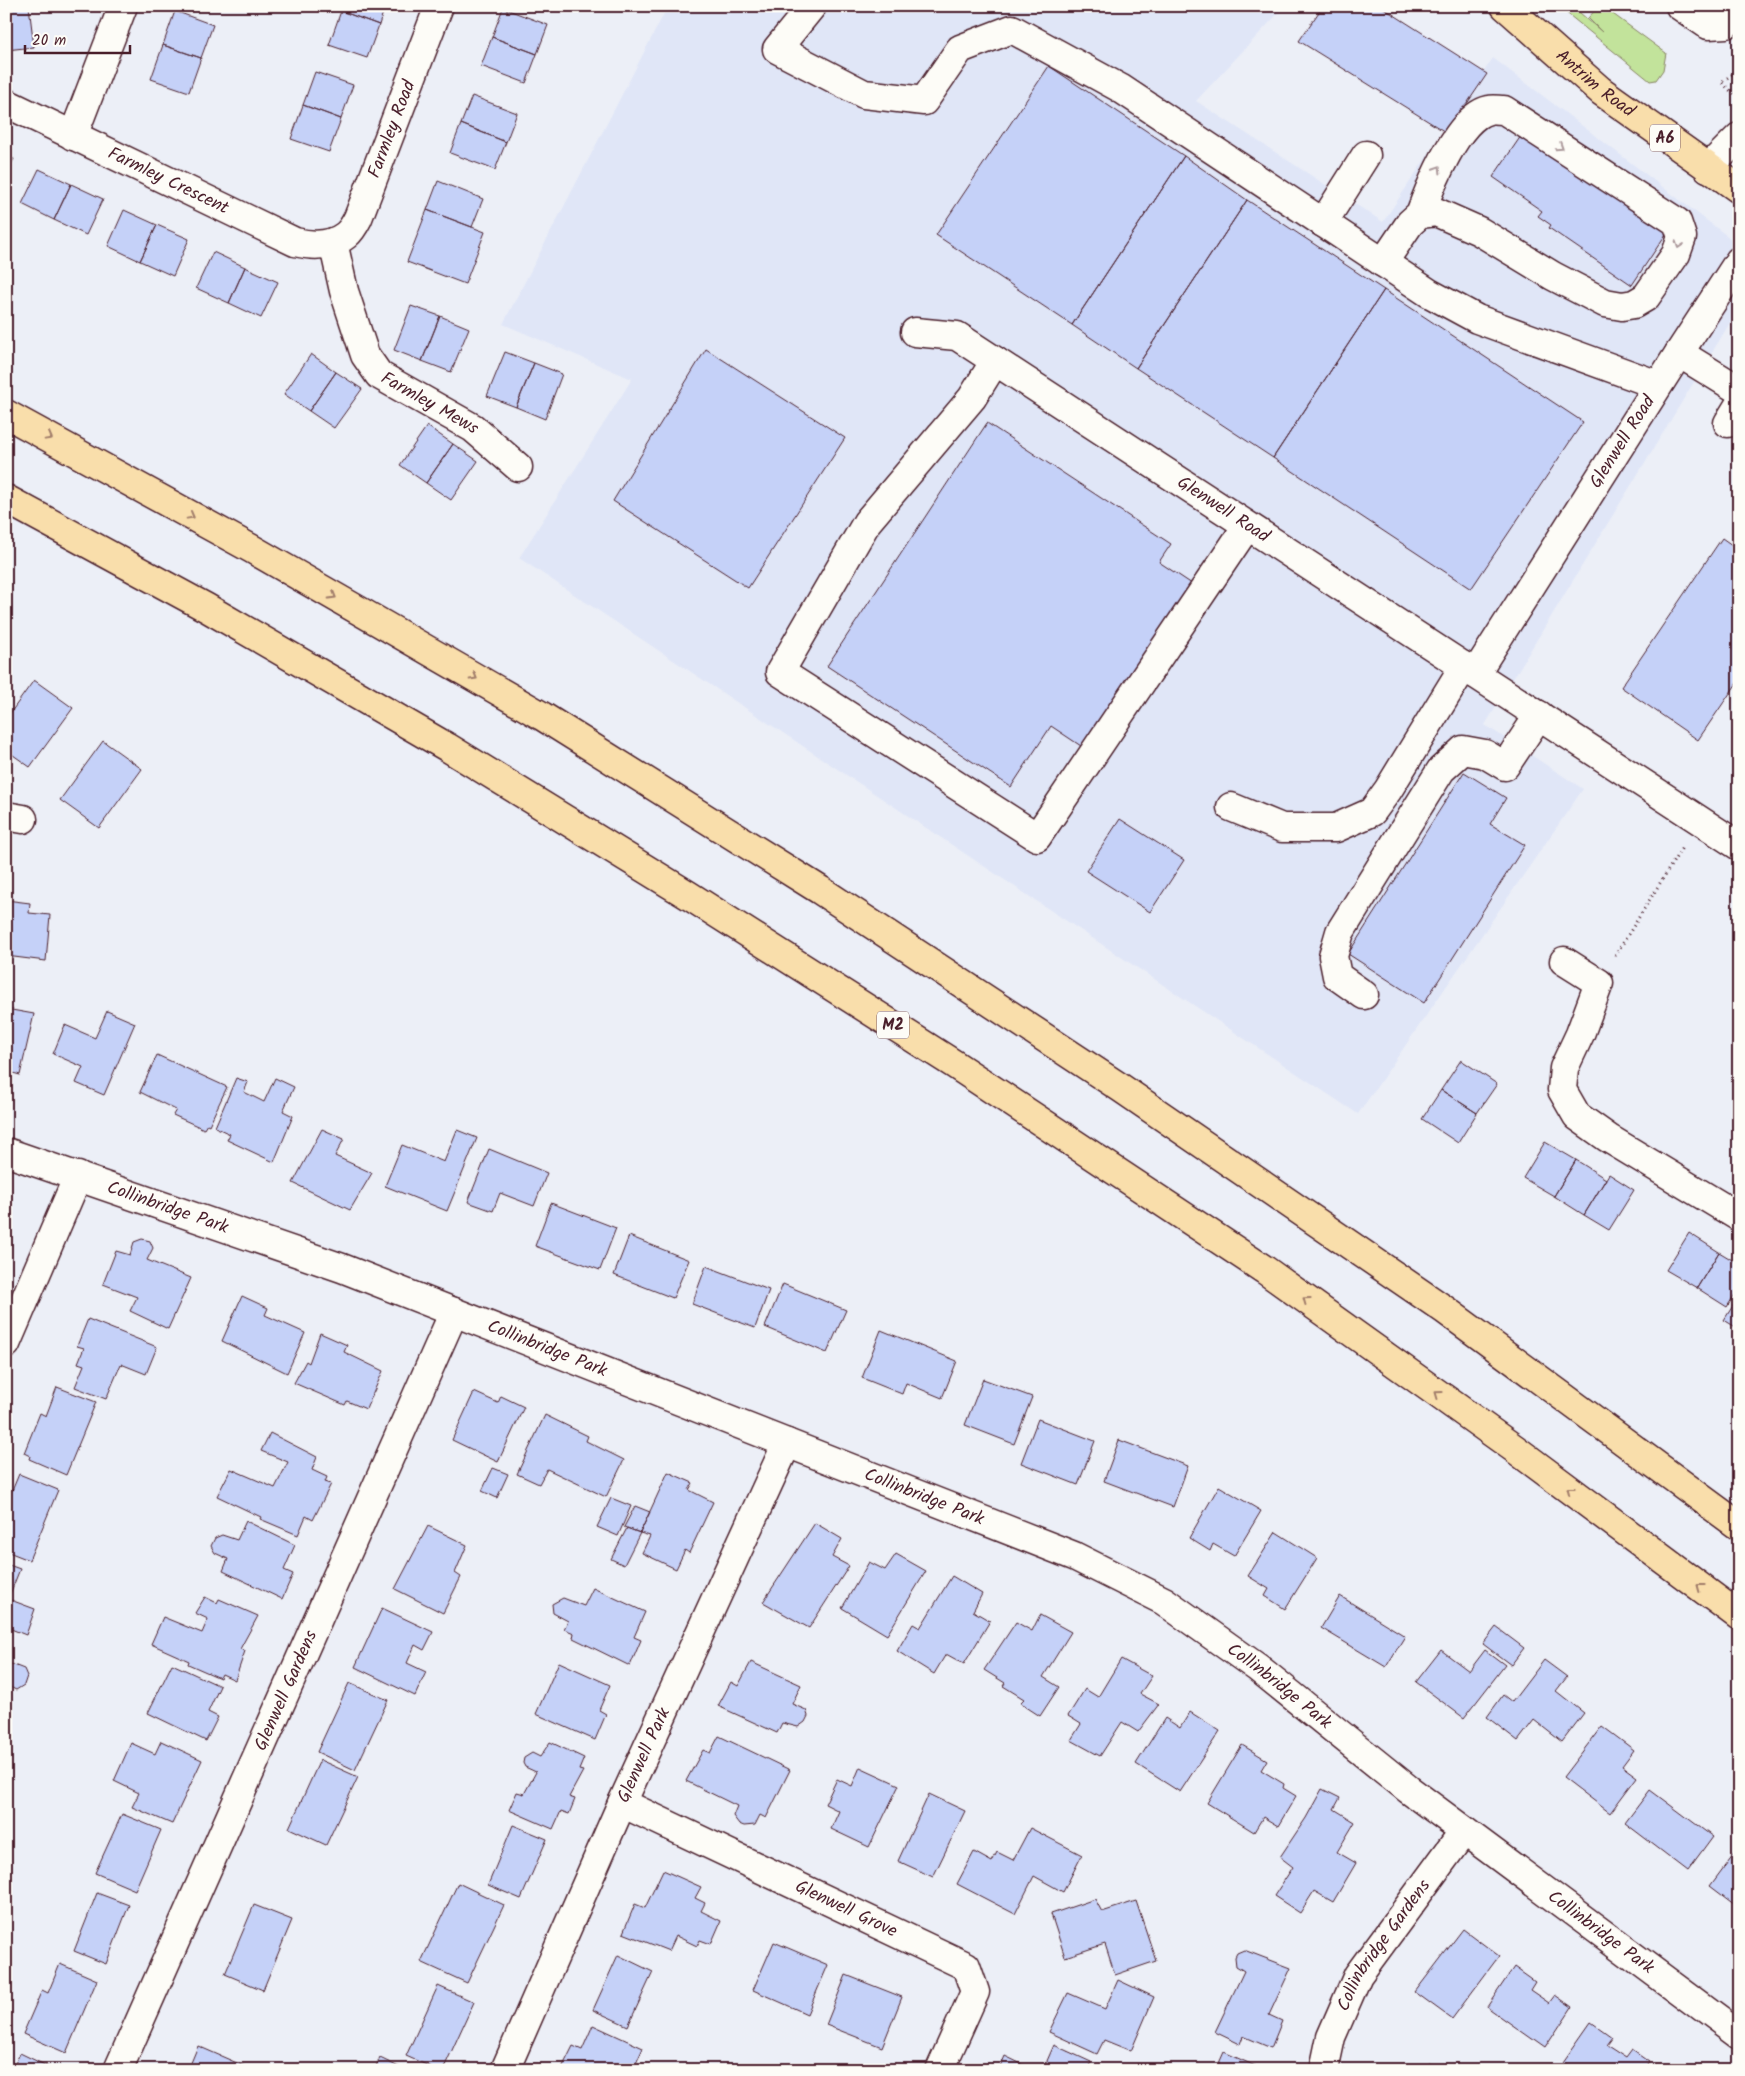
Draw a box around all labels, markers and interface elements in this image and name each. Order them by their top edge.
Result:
scale bar [25,22,130,54]
text: 20 m [32,29,66,53]
street label: Antrim Road [1549,42,1642,126]
street label: Farmley Road [360,75,424,182]
road number: A6 [1650,125,1680,152]
street label: Farmley Crescent [103,139,235,223]
one-way arrow [1555,141,1564,150]
one-way arrow [1432,166,1442,175]
one-way arrow [1674,240,1684,248]
street label: Farmley Mews [375,364,486,442]
street label: Glenwell Road [1582,389,1664,494]
one-way arrow [44,431,53,441]
street label: Glenwell Road [1171,469,1276,551]
one-way arrow [186,509,195,519]
one-way arrow [327,589,336,599]
one-way arrow [468,671,477,681]
road number: M2 [877,1012,909,1038]
street label: Collinbridge Park [103,1173,233,1242]
one-way arrow [1302,1297,1312,1306]
street label: Collinbridge Park [483,1312,612,1386]
one-way arrow [1434,1391,1444,1400]
street label: Collinbridge Park [860,1460,989,1534]
one-way arrow [1567,1487,1576,1495]
one-way arrow [1696,1584,1706,1593]
street label: Glenwell Gardens [247,1625,326,1756]
street label: Collinbridge Park [1221,1636,1339,1737]
street label: Glenwell Park [609,1702,679,1808]
street label: Glenwell Grove [790,1872,902,1946]
street label: Collinbridge Gardens [1329,1873,1438,2016]
street label: Collinbridge Park [1541,1883,1661,1982]

